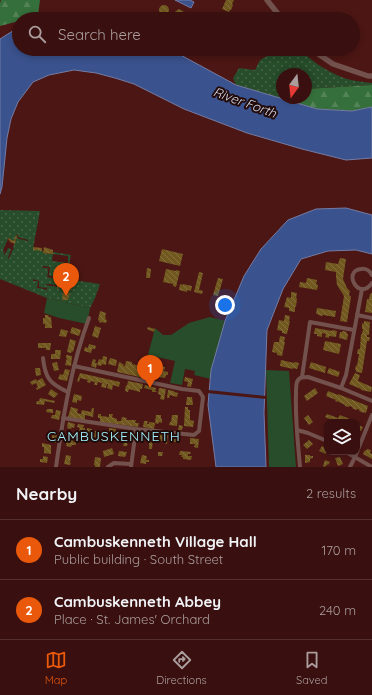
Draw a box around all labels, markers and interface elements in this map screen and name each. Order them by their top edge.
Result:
search box [12,12,360,56]
icon: search [26,23,48,45]
text: Search here [58,25,141,44]
north arrow [276,68,312,104]
water label: River Forth [211,83,279,121]
pin: 2 [53,263,79,296]
your location [215,295,235,315]
pin: 1 [137,355,163,388]
map controls [324,419,360,455]
button: layers [324,419,360,455]
district label: CAMBUSKENNETH [47,427,181,445]
text: Nearby [16,483,77,504]
text: 2 results [306,485,356,501]
text: Cambuskenneth Village Hall [54,532,257,551]
text: 1 [26,542,32,558]
text: 170 m [321,542,356,558]
text: Public building · South Street [54,551,223,567]
text: Cambuskenneth Abbey [54,592,221,611]
text: 2 [25,602,33,618]
text: 240 m [319,602,356,618]
text: Place · St. James' Orchard [54,611,210,627]
tab: Map [45,649,67,687]
tab: Directions [156,649,207,687]
tab: Saved [296,649,327,687]

